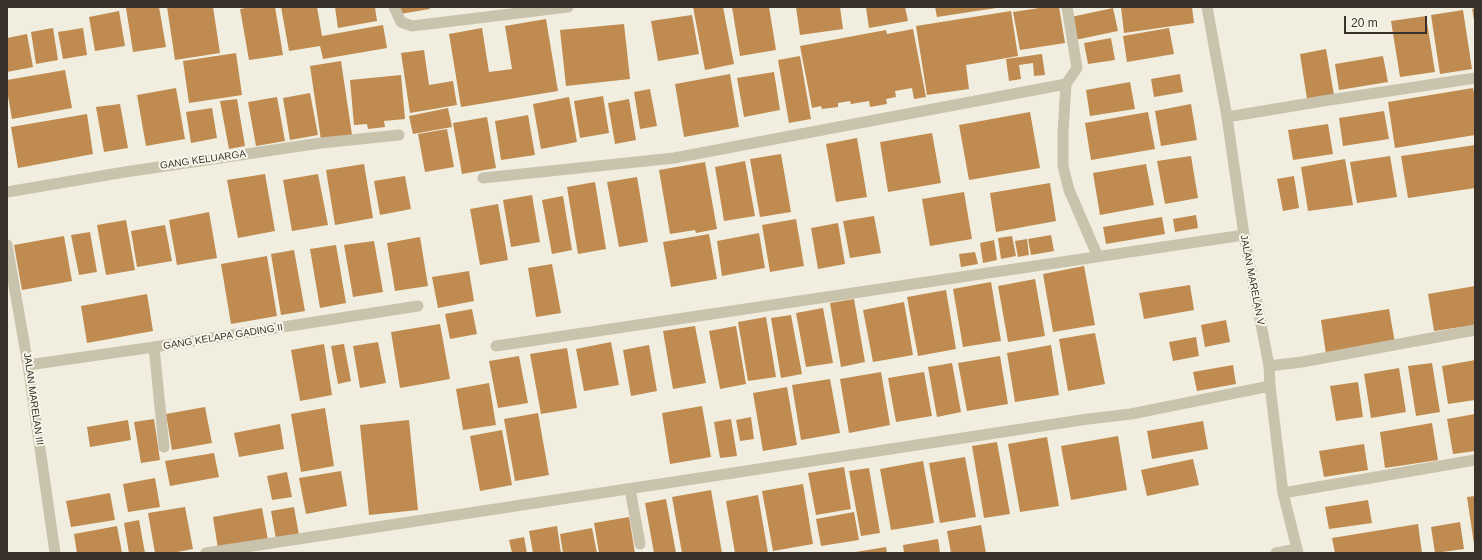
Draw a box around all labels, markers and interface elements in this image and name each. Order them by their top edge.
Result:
scale bar [1346,8,1429,34]
text: 20 m [1351,16,1378,30]
street label: GANG KELUARGA [159,148,247,172]
street label: JALAN MARELAN V [1237,234,1267,326]
street label: GANG KELAPA GADING II [162,322,284,352]
street label: JALAN MARELAN III [21,352,45,446]

